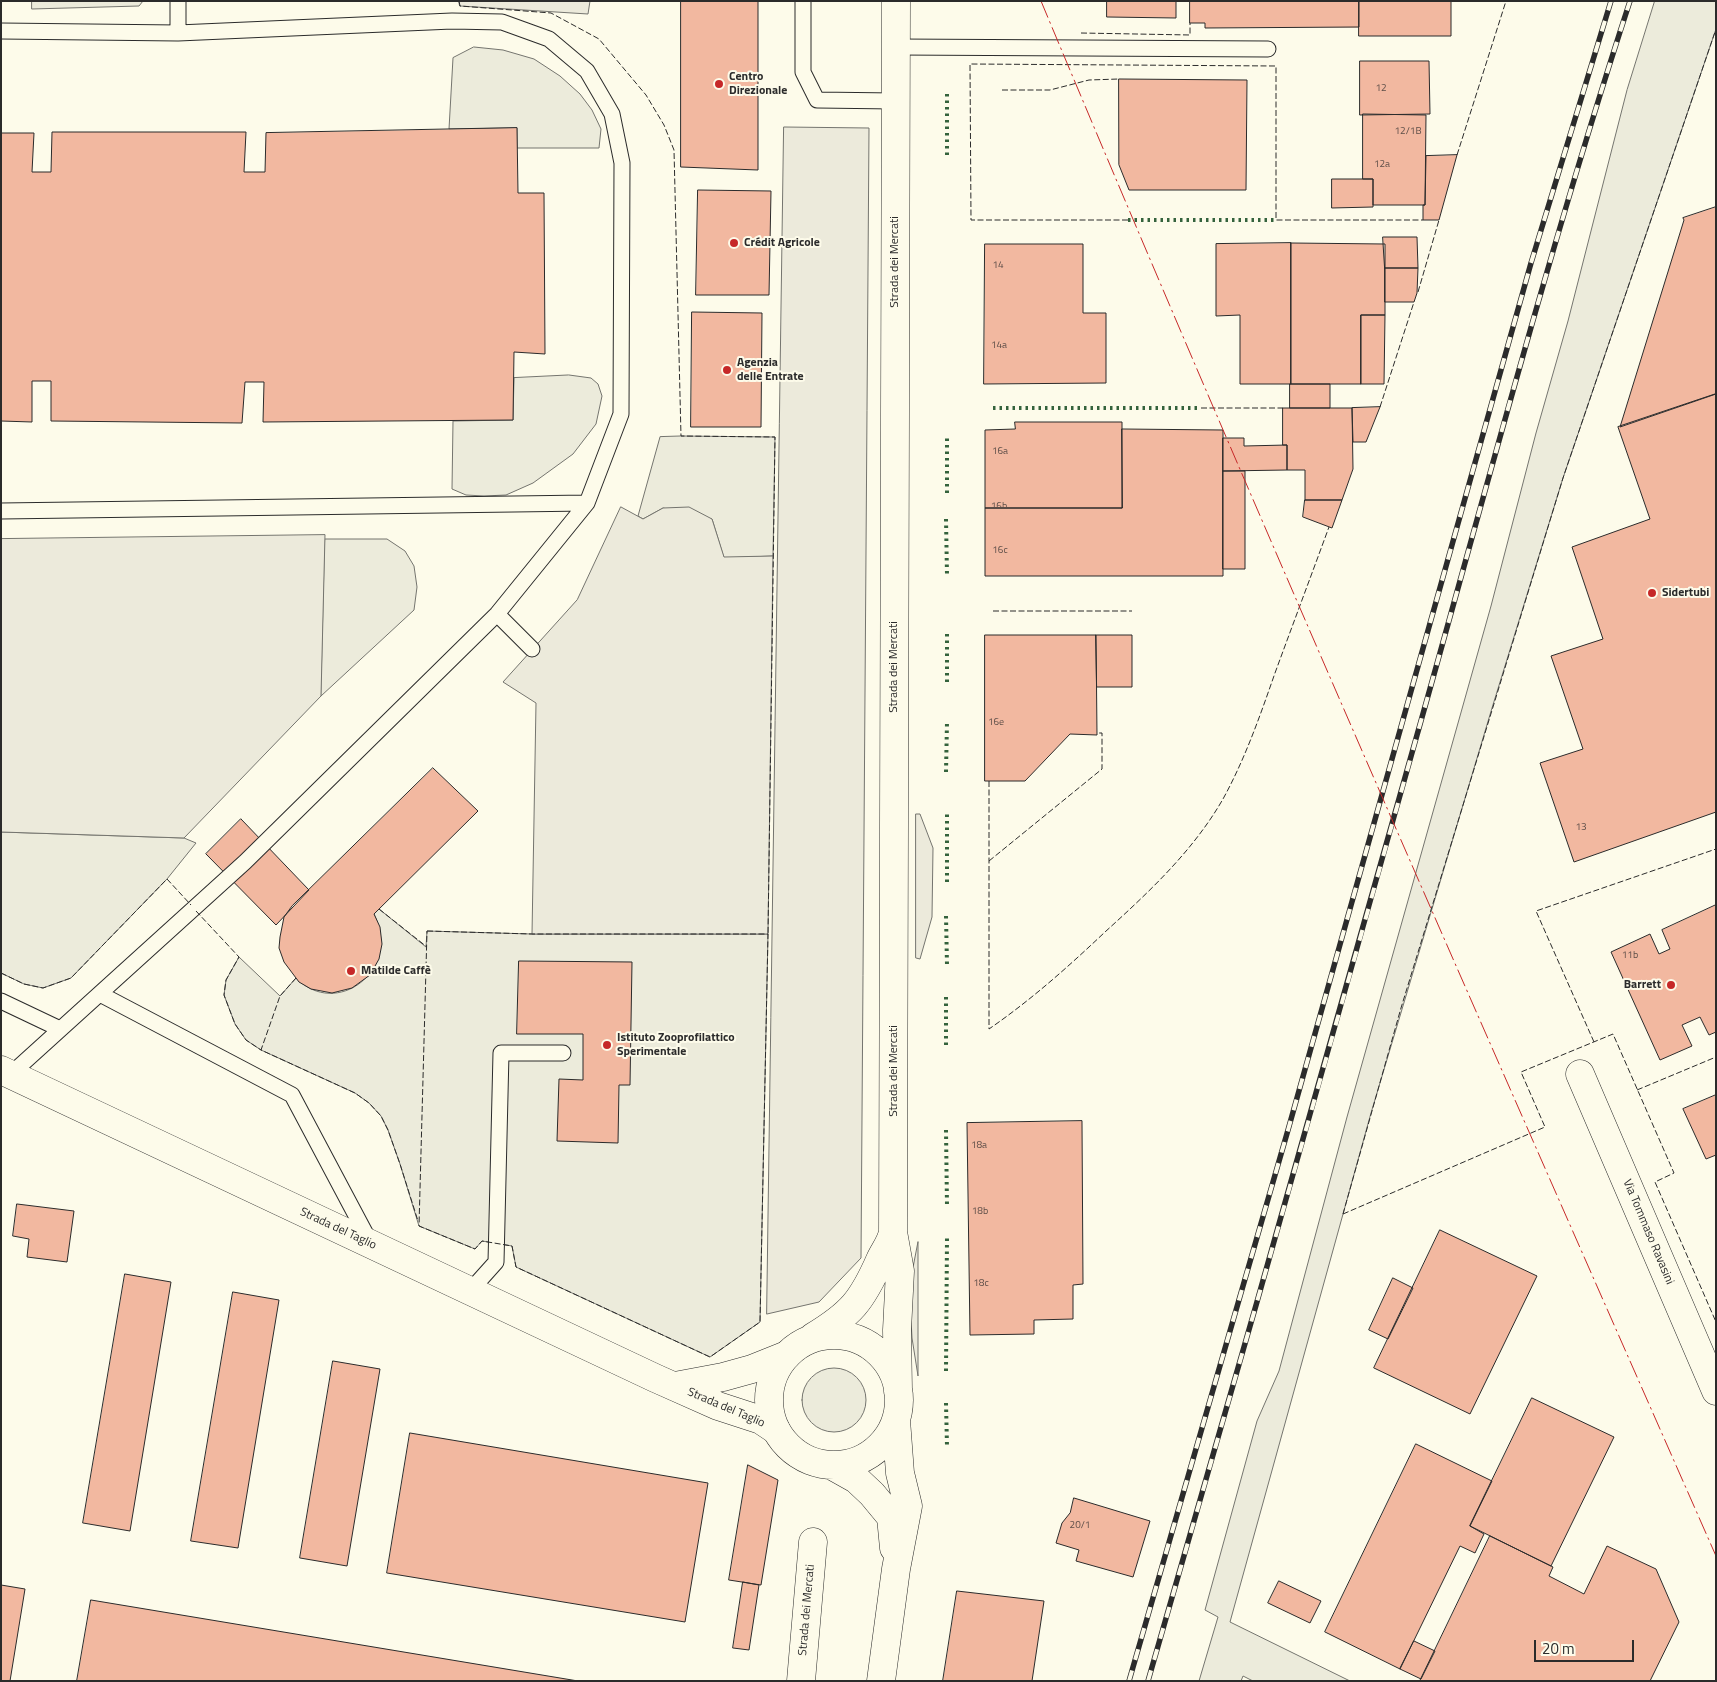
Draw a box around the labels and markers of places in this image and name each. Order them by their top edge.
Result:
place label: Centro Direzionale [729,70,787,98]
marker: Centro Direzionale [713,78,725,90]
place label: Crédit Agricole [744,236,820,250]
marker: Crédit Agricole [728,237,740,249]
place label: Agenzia delle Entrate [737,356,804,384]
marker: Agenzia delle Entrate [721,364,733,376]
place label: Sidertubi [1662,586,1709,600]
marker: Sidertubi [1646,587,1658,599]
place label: Matilde Caffè [361,964,431,978]
marker: Matilde Caffè [345,965,357,977]
place label: Barrett [1624,978,1661,992]
marker: Barrett [1665,979,1677,991]
place label: Istituto Zooprofilattico Sperimentale [617,1031,735,1059]
marker: Istituto Zooprofilattico Sperimentale [601,1039,613,1051]

